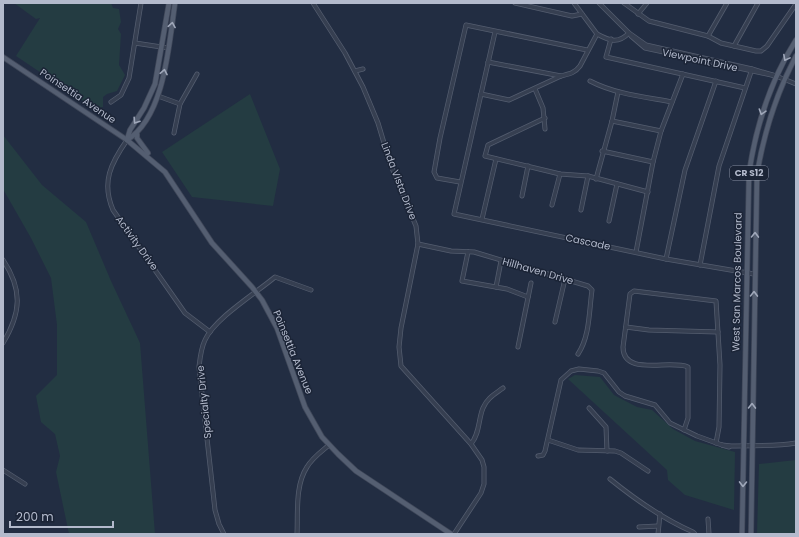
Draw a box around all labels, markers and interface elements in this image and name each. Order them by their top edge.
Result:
one-way arrow [167,22,175,29]
street label: Viewpoint Drive [661,45,739,75]
one-way arrow [783,54,790,61]
street label: Poinsettia Avenue [37,65,119,127]
one-way arrow [159,69,167,75]
one-way arrow [758,109,767,116]
one-way arrow [133,117,141,124]
street label: Linda Vista Drive [377,140,421,222]
road number: CR S12 [730,166,768,180]
street label: West San Marcos Boulevard [728,212,746,352]
street label: Activity Drive [112,213,162,273]
street label: Cascade [564,230,612,254]
one-way arrow [751,232,759,238]
street label: Hillhaven Drive [501,254,575,288]
one-way arrow [750,291,758,297]
street label: Poinsettia Avenue [269,308,317,396]
street label: Specialty Drive [193,365,215,439]
one-way arrow [748,403,756,409]
one-way arrow [739,481,747,487]
scale bar [10,503,113,529]
text: 200 m [16,508,54,525]

